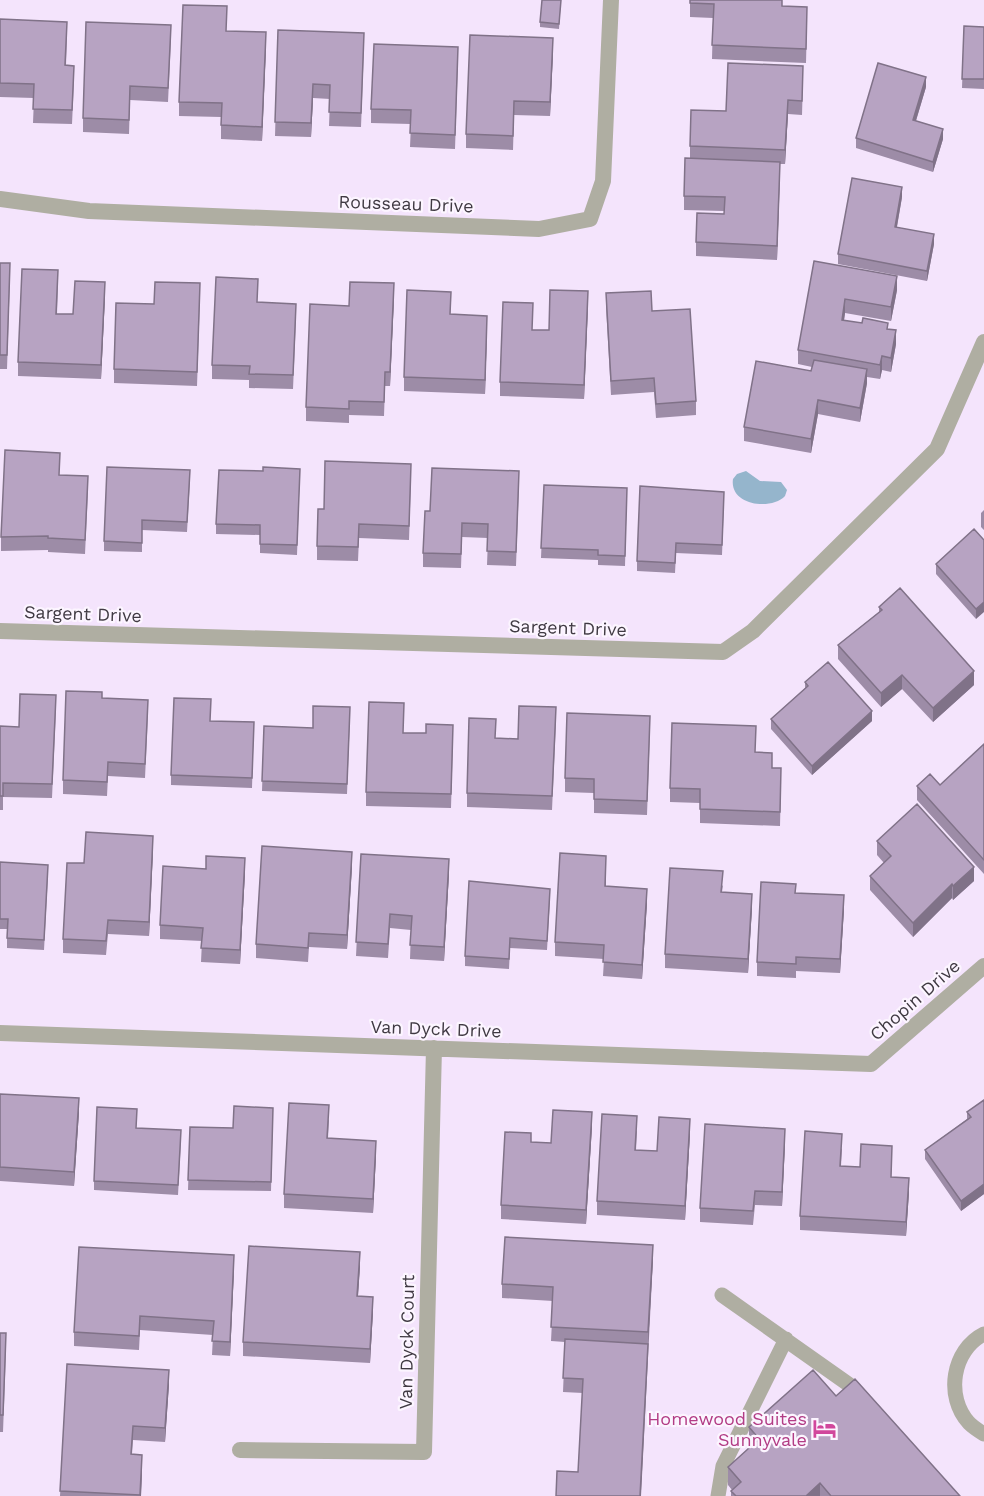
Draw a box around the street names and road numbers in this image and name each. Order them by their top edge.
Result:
street label: Rousseau Drive [338,191,474,216]
street label: Sargent Drive [24,601,142,626]
street label: Sargent Drive [509,615,627,640]
street label: Chopin Drive [865,955,964,1044]
street label: Van Dyck Drive [370,1016,502,1041]
street label: Van Dyck Court [395,1274,418,1410]

